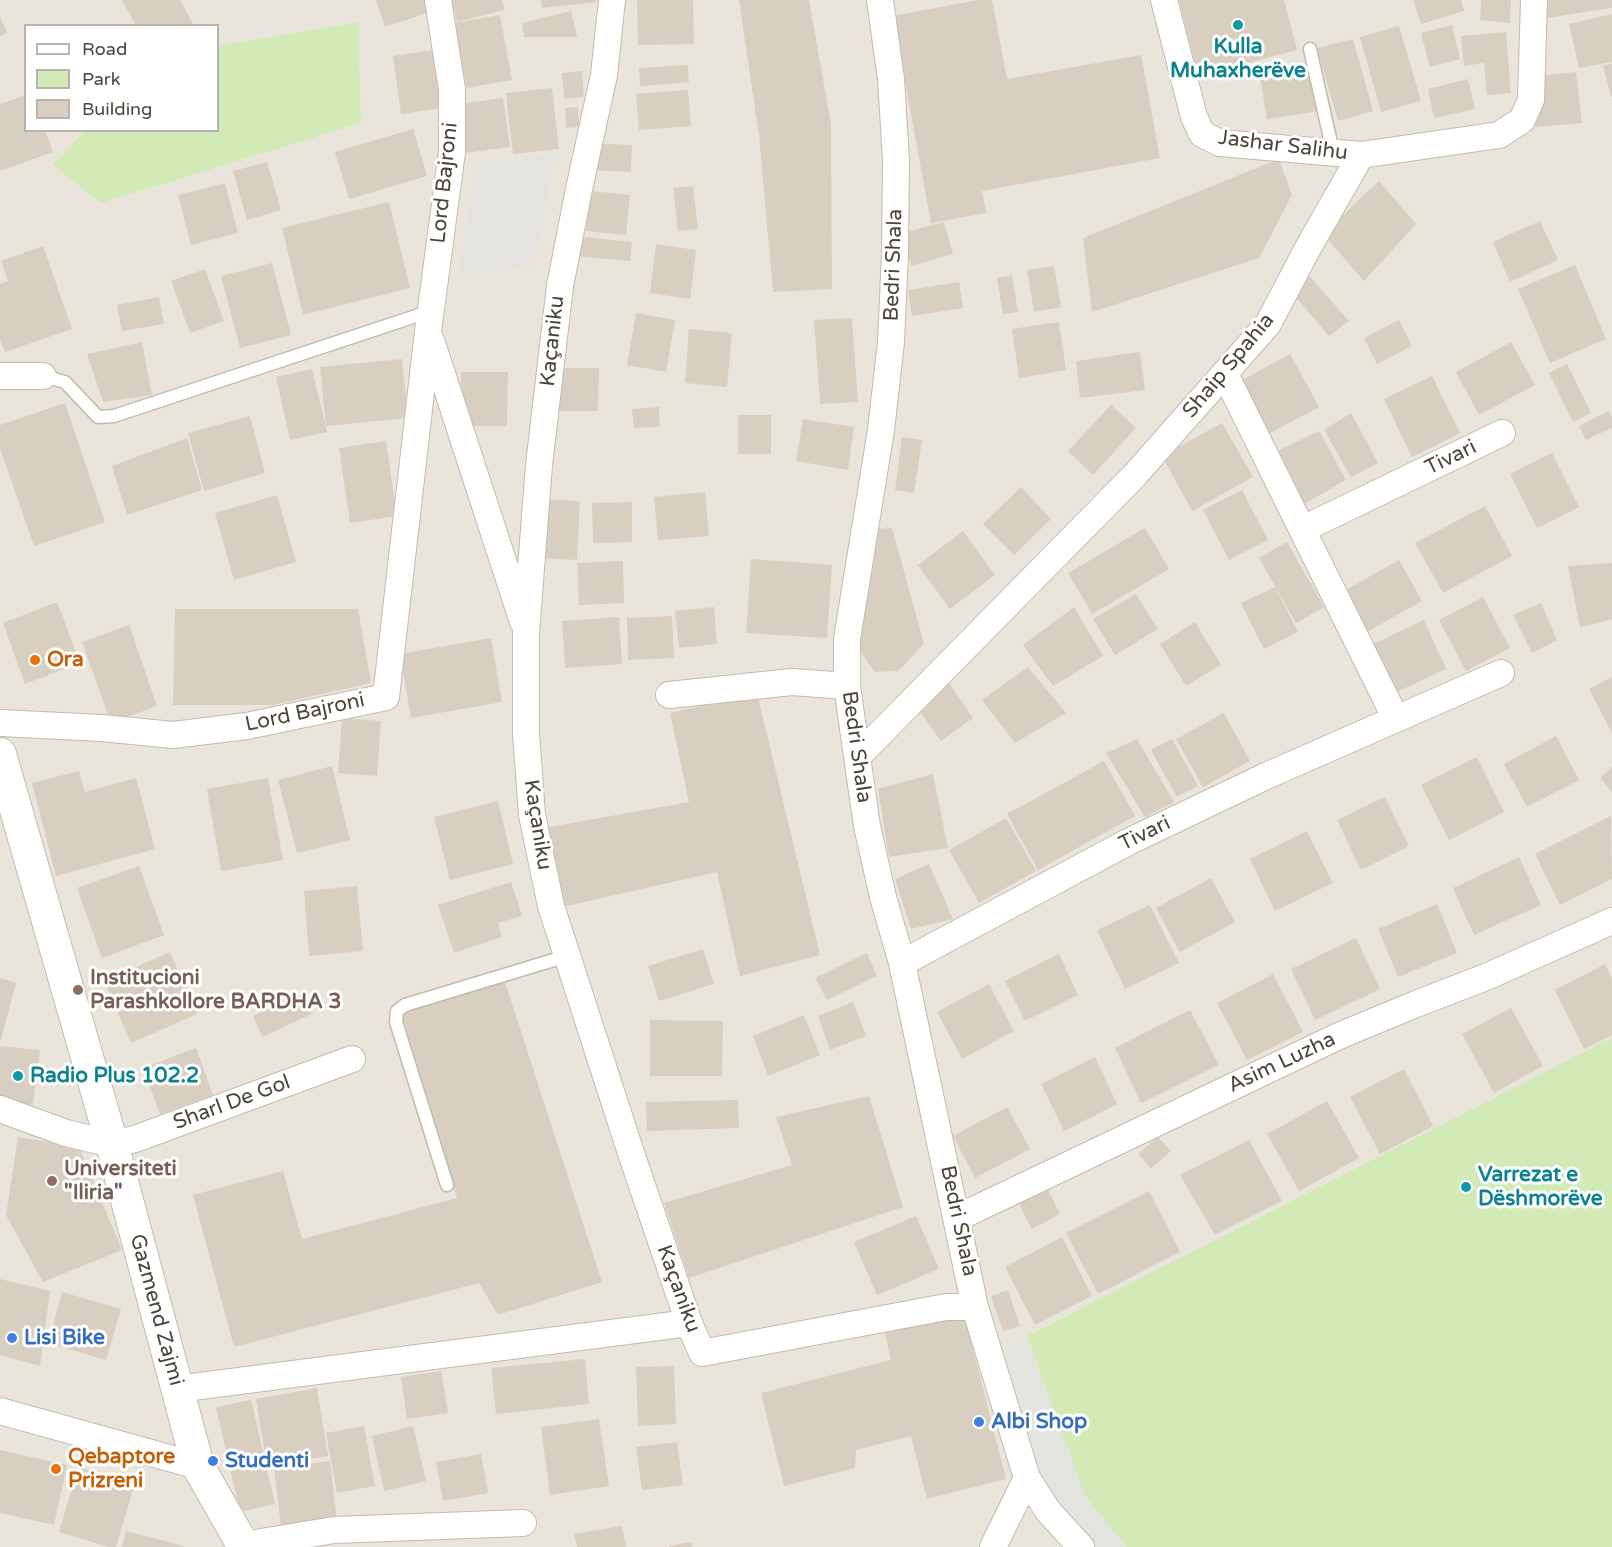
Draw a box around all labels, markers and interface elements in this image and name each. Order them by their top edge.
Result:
marker: Kulla Muhaxherëve [1231,18,1245,32]
legend [24,24,219,132]
place label: Kulla Muhaxherëve [1170,34,1306,84]
text: Road [82,38,127,60]
text: Park [82,68,120,90]
text: Building [82,98,152,120]
street label: Lord Bajroni [426,121,464,245]
street label: Jashar Salihu [1217,126,1349,166]
street label: Bedri Shala [879,208,909,322]
street label: Kaçaniku [536,294,570,388]
street label: Shaip Spahia [1178,309,1280,423]
street label: Tivari [1421,435,1481,481]
place label: Ora [47,647,84,673]
marker: Ora [28,653,42,667]
street label: Lord Bajroni [243,688,367,738]
street label: Bedri Shala [836,689,876,805]
street label: Kaçaniku [517,778,557,872]
street label: Tivari [1115,811,1175,857]
place label: Institucioni Parashkollore BARDHA 3 [90,965,342,1015]
marker: Institucioni Parashkollore BARDHA 3 [71,983,85,997]
street label: Asim Luzha [1224,1027,1340,1099]
place label: Radio Plus 102.2 [30,1063,199,1089]
marker: Radio Plus 102.2 [11,1069,25,1083]
street label: Sharl De Gol [170,1070,294,1136]
place label: Universiteti "Iliria" [64,1156,177,1206]
place label: Varrezat e Dëshmorëve [1478,1162,1603,1212]
street label: Bedri Shala [934,1163,982,1279]
marker: Universiteti "Iliria" [45,1174,59,1188]
marker: Varrezat e Dëshmorëve [1459,1180,1473,1194]
street label: Gazmend Zajmi [124,1231,188,1389]
street label: Kaçaniku [651,1242,705,1336]
place label: Lisi Bike [24,1325,105,1351]
marker: Lisi Bike [5,1331,19,1345]
place label: Albi Shop [991,1409,1087,1435]
marker: Albi Shop [972,1415,986,1429]
place label: Qebaptore Prizreni [68,1444,175,1494]
place label: Studenti [225,1448,309,1474]
marker: Studenti [206,1454,220,1468]
marker: Qebaptore Prizreni [49,1462,63,1476]

